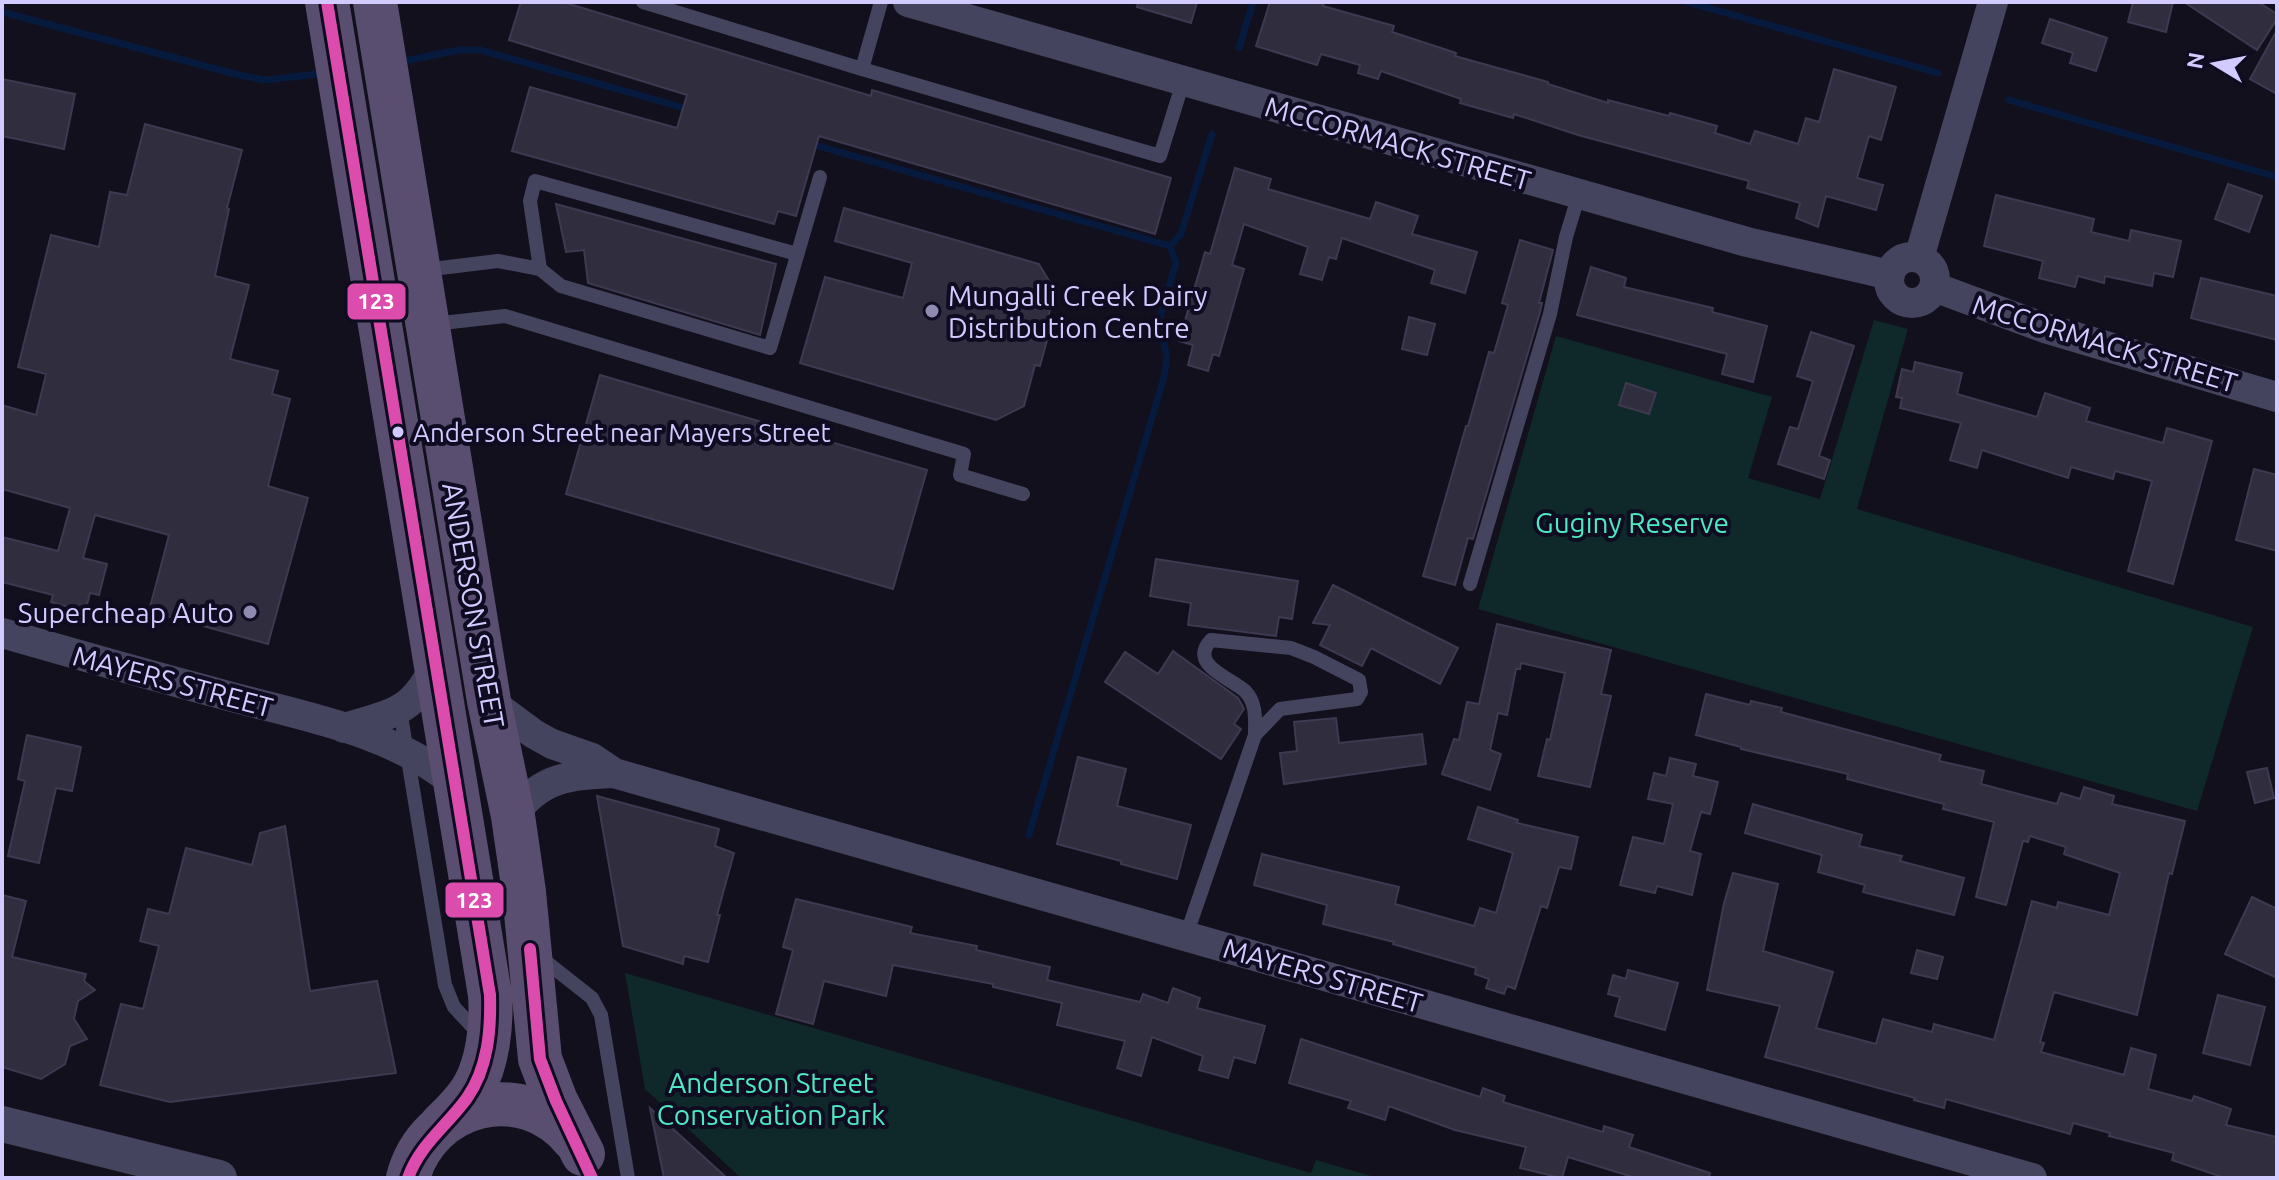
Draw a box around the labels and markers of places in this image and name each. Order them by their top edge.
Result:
place label: Mungalli Creek Dairy Distribution Centre [948,280,1208,343]
marker: Mungalli Creek Dairy Distribution Centre [923,302,941,320]
place label: Anderson Street near Mayers Street [413,418,831,447]
marker: Anderson Street near Mayers Street [390,424,406,440]
place label: Supercheap Auto [18,597,234,628]
marker: Supercheap Auto [241,603,259,621]

